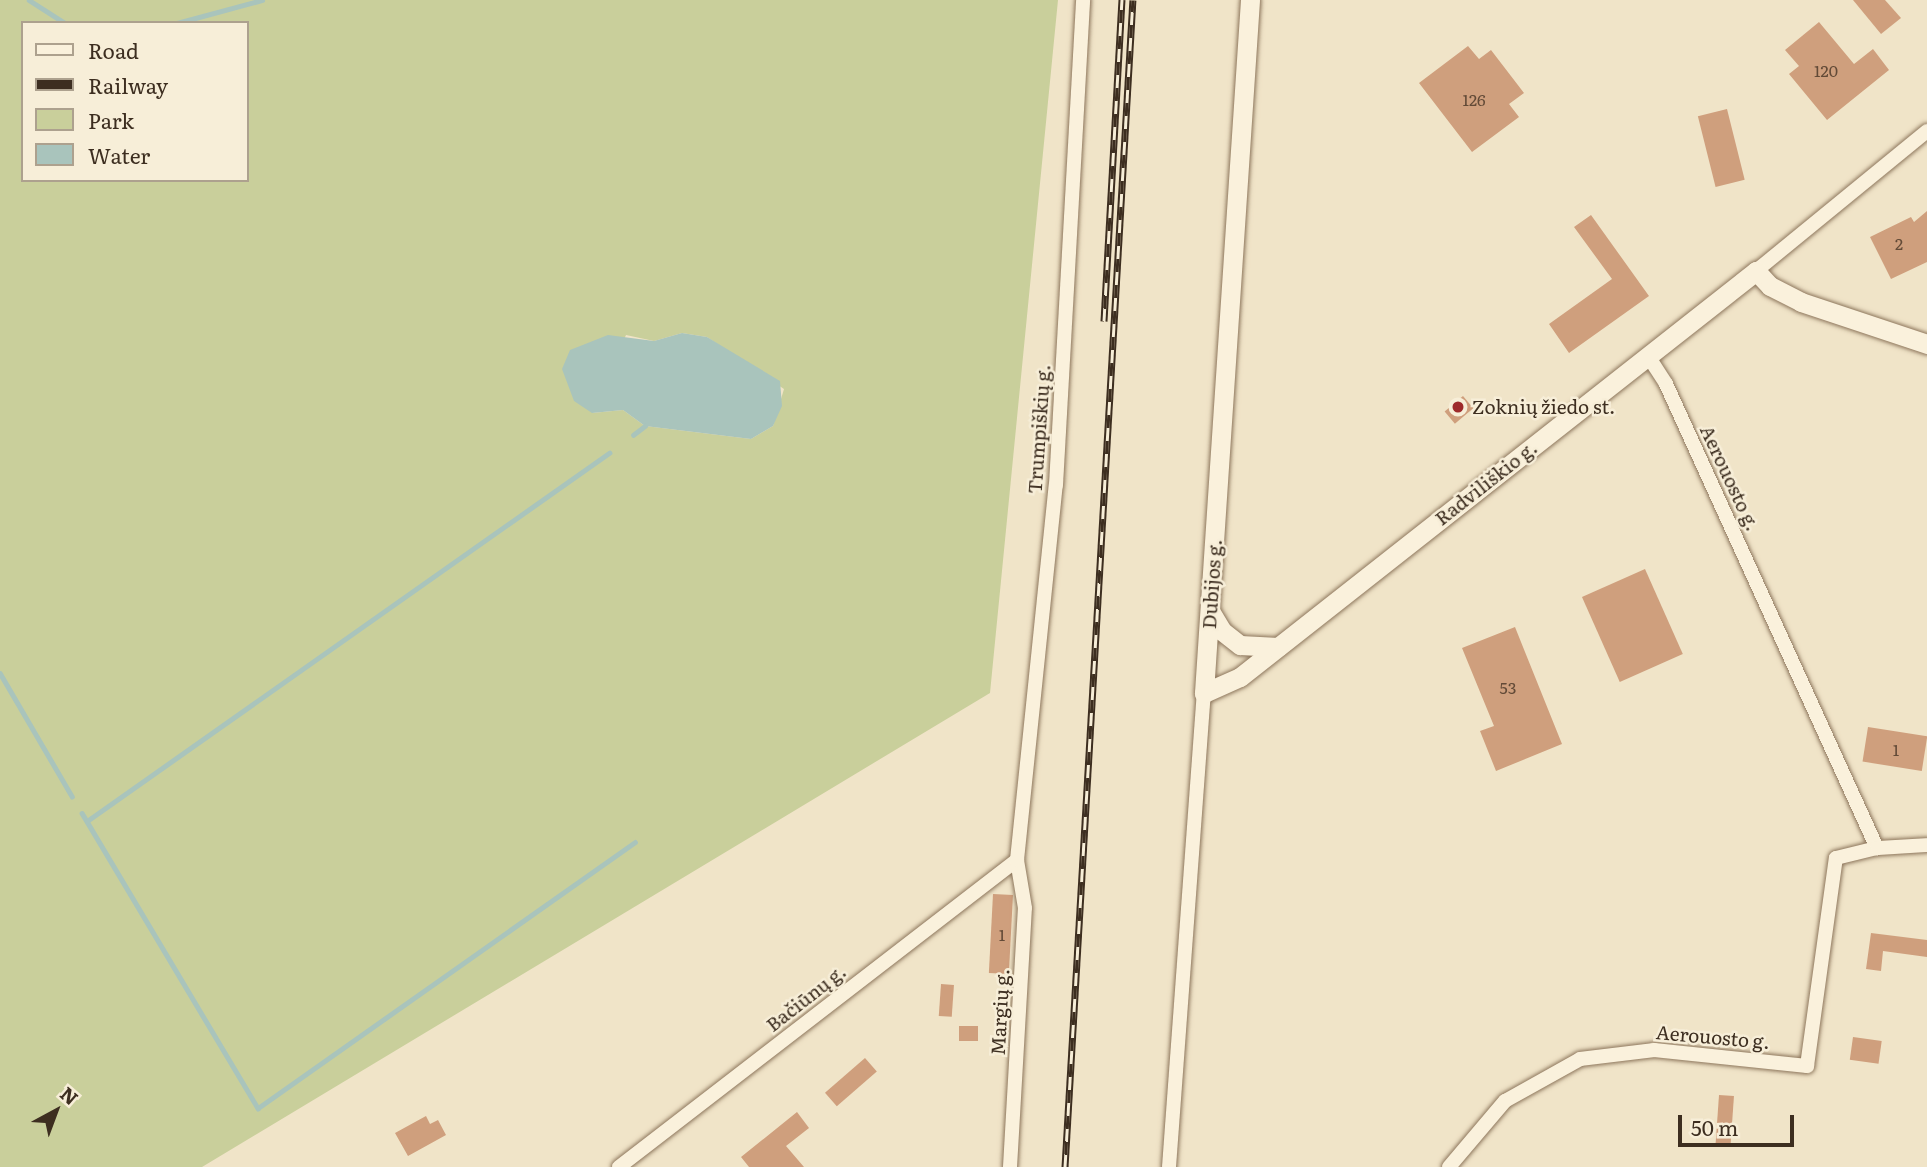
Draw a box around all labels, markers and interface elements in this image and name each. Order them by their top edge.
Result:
legend [21,21,248,182]
text: Road [88,34,139,65]
house number: 120 [1814,60,1838,80]
text: Railway [88,69,168,100]
house number: 126 [1462,89,1486,109]
text: Park [88,104,134,135]
text: Water [88,139,150,170]
house number: 2 [1895,233,1903,253]
street label: Trumpiškių g. [1023,363,1055,495]
place label: Zoknių žiedo st. [1472,396,1615,418]
marker: Zoknių žiedo st. [1450,399,1466,415]
street label: Aerouosto g. [1696,421,1764,535]
street label: Radviliškio g. [1430,436,1542,530]
street label: Dubijos g. [1197,538,1227,630]
house number: 53 [1500,677,1516,697]
house number: 1 [1893,739,1899,759]
house number: 1 [999,924,1005,944]
street label: Bačiūnų g. [762,960,850,1036]
street label: Margių g. [986,968,1014,1056]
street label: Aerouosto g. [1655,1021,1771,1053]
north arrow [21,1076,91,1146]
text: N [55,1079,85,1111]
scale bar [1682,1100,1798,1144]
text: 50 m [1691,1111,1738,1142]

